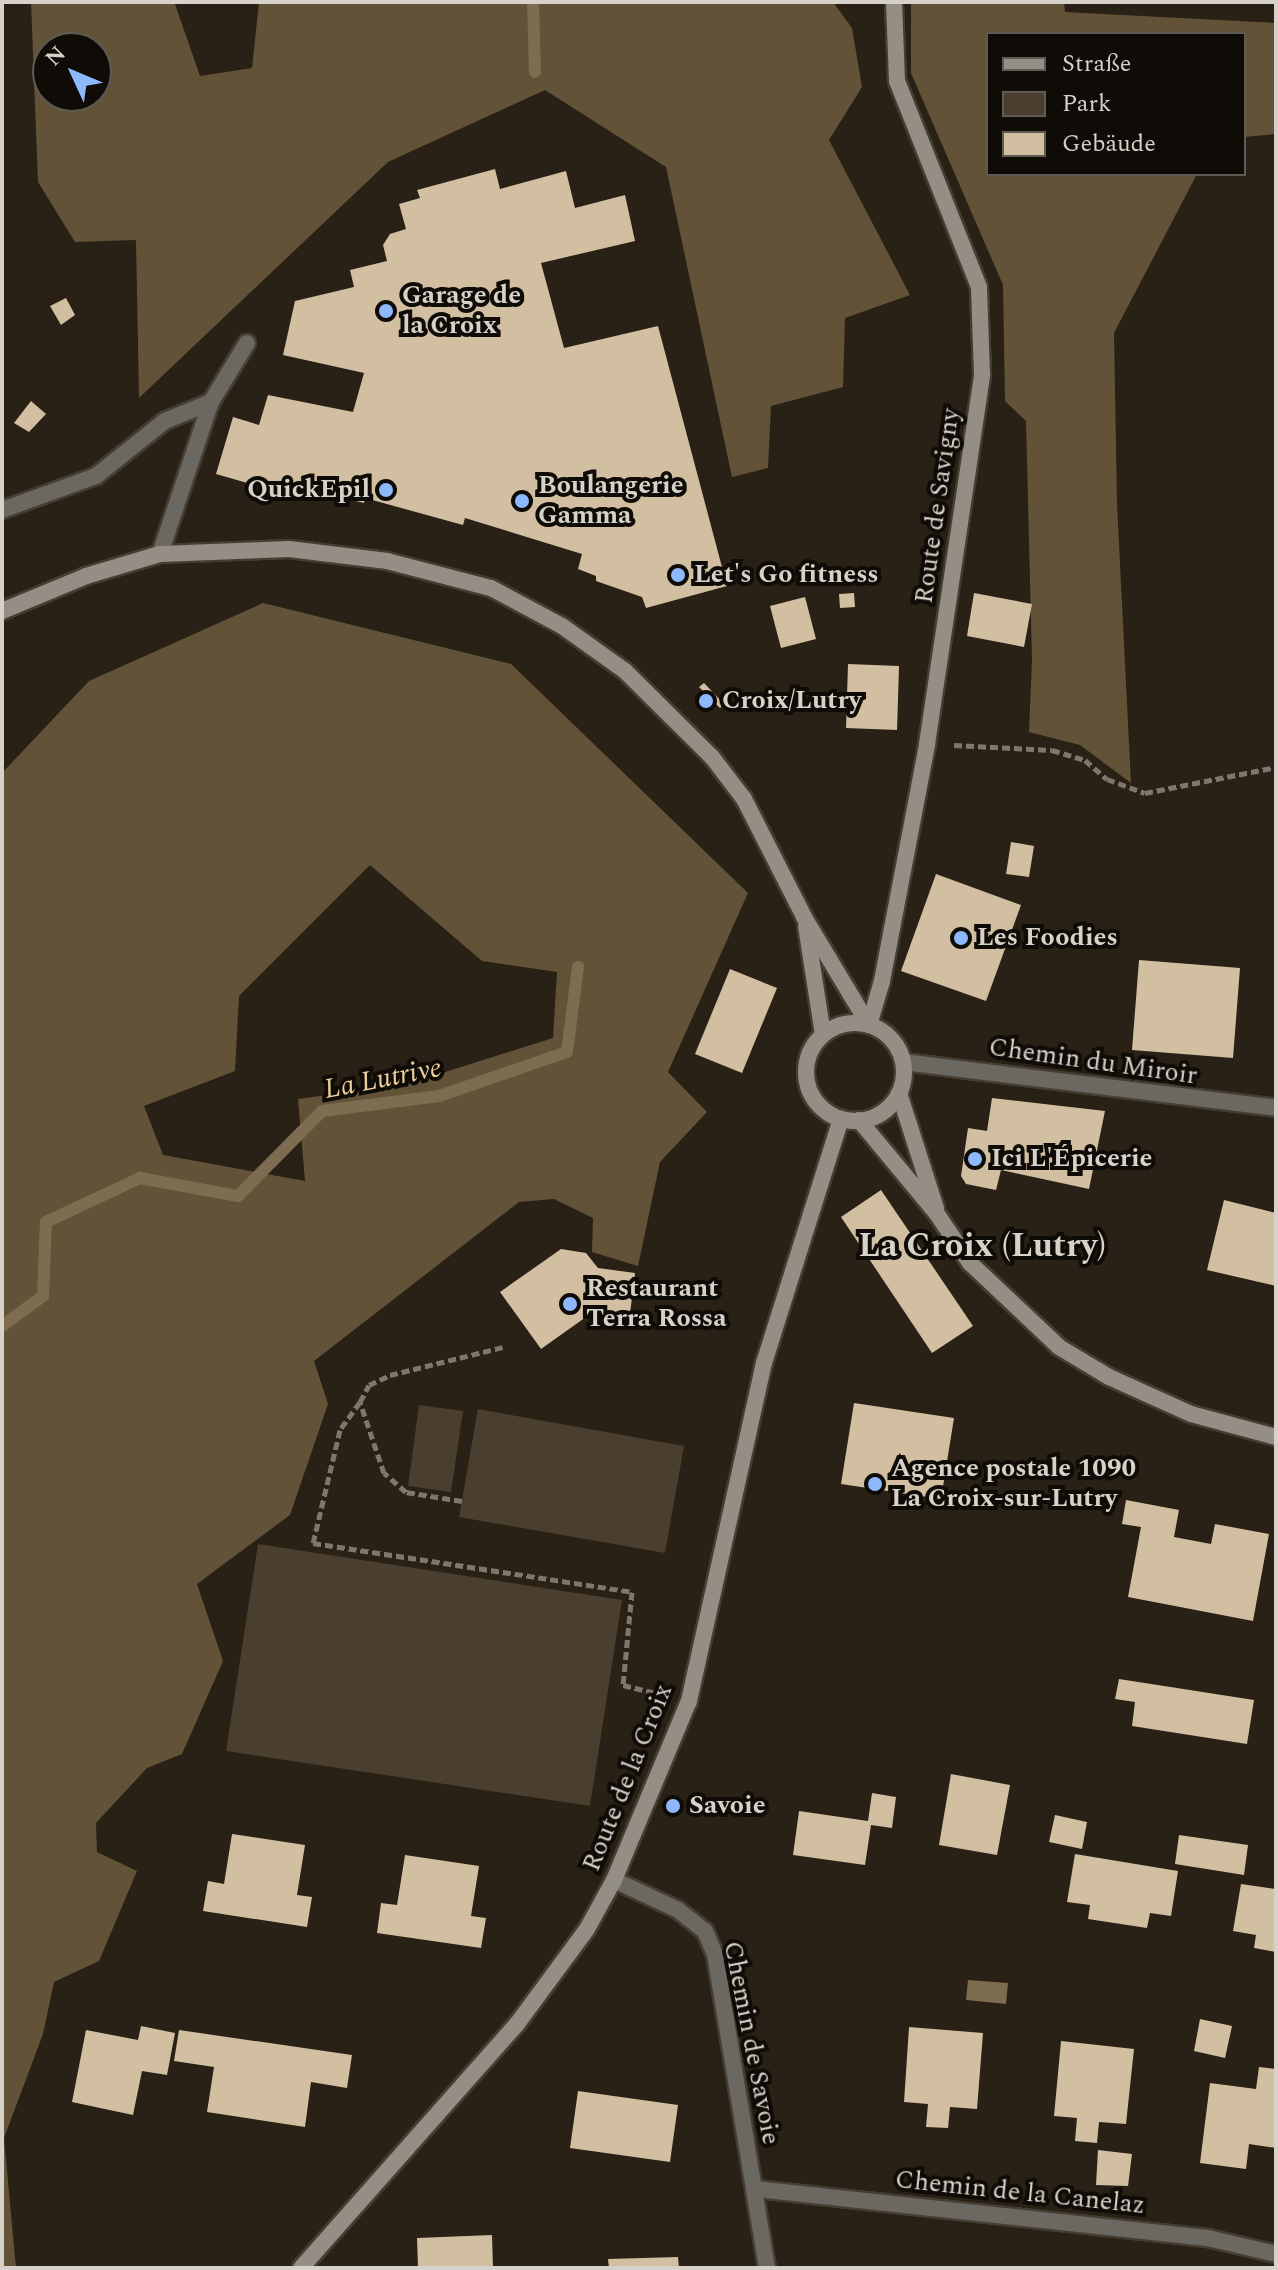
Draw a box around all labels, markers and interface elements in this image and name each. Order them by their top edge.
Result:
north arrow [32,32,112,112]
legend [986,32,1246,176]
text: N [38,38,74,74]
text: Straße [1062,46,1131,82]
text: Park [1062,86,1112,122]
text: Gebäude [1062,126,1156,162]
place label: Garage de la Croix [402,280,521,342]
marker: Garage de la Croix [377,302,395,320]
street label: Route de Savigny [909,406,967,606]
place label: Boulangerie Gamma [538,470,684,532]
place label: QuickEpil [247,474,370,506]
marker: QuickEpil [377,481,395,499]
marker: Boulangerie Gamma [513,492,531,510]
place label: Let's Go fitness [694,559,879,591]
marker: Let's Go fitness [669,566,687,584]
place label: Croix/Lutry [722,685,861,717]
marker: Croix/Lutry [697,692,715,710]
place label: Les Foodies [977,922,1118,954]
marker: Les Foodies [952,929,970,947]
street label: Chemin du Miroir [987,1032,1199,1092]
water label: La Lutrive [321,1051,445,1107]
place label: Ici L'Épicerie [991,1143,1152,1175]
marker: Ici L'Épicerie [966,1150,984,1168]
district label: La Croix (Lutry) [858,1227,1106,1267]
place label: Restaurant Terra Rossa [586,1273,727,1334]
marker: Restaurant Terra Rossa [561,1295,579,1313]
place label: Agence postale 1090 La Croix-sur-Lutry [891,1453,1136,1514]
marker: Agence postale 1090 La Croix-sur-Lutry [866,1475,884,1493]
street label: Route de la Croix [576,1680,680,1876]
place label: Savoie [689,1790,766,1822]
marker: Savoie [664,1797,682,1815]
street label: Chemin de Savoie [716,1939,786,2147]
street label: Chemin de la Canelaz [894,2164,1146,2222]

